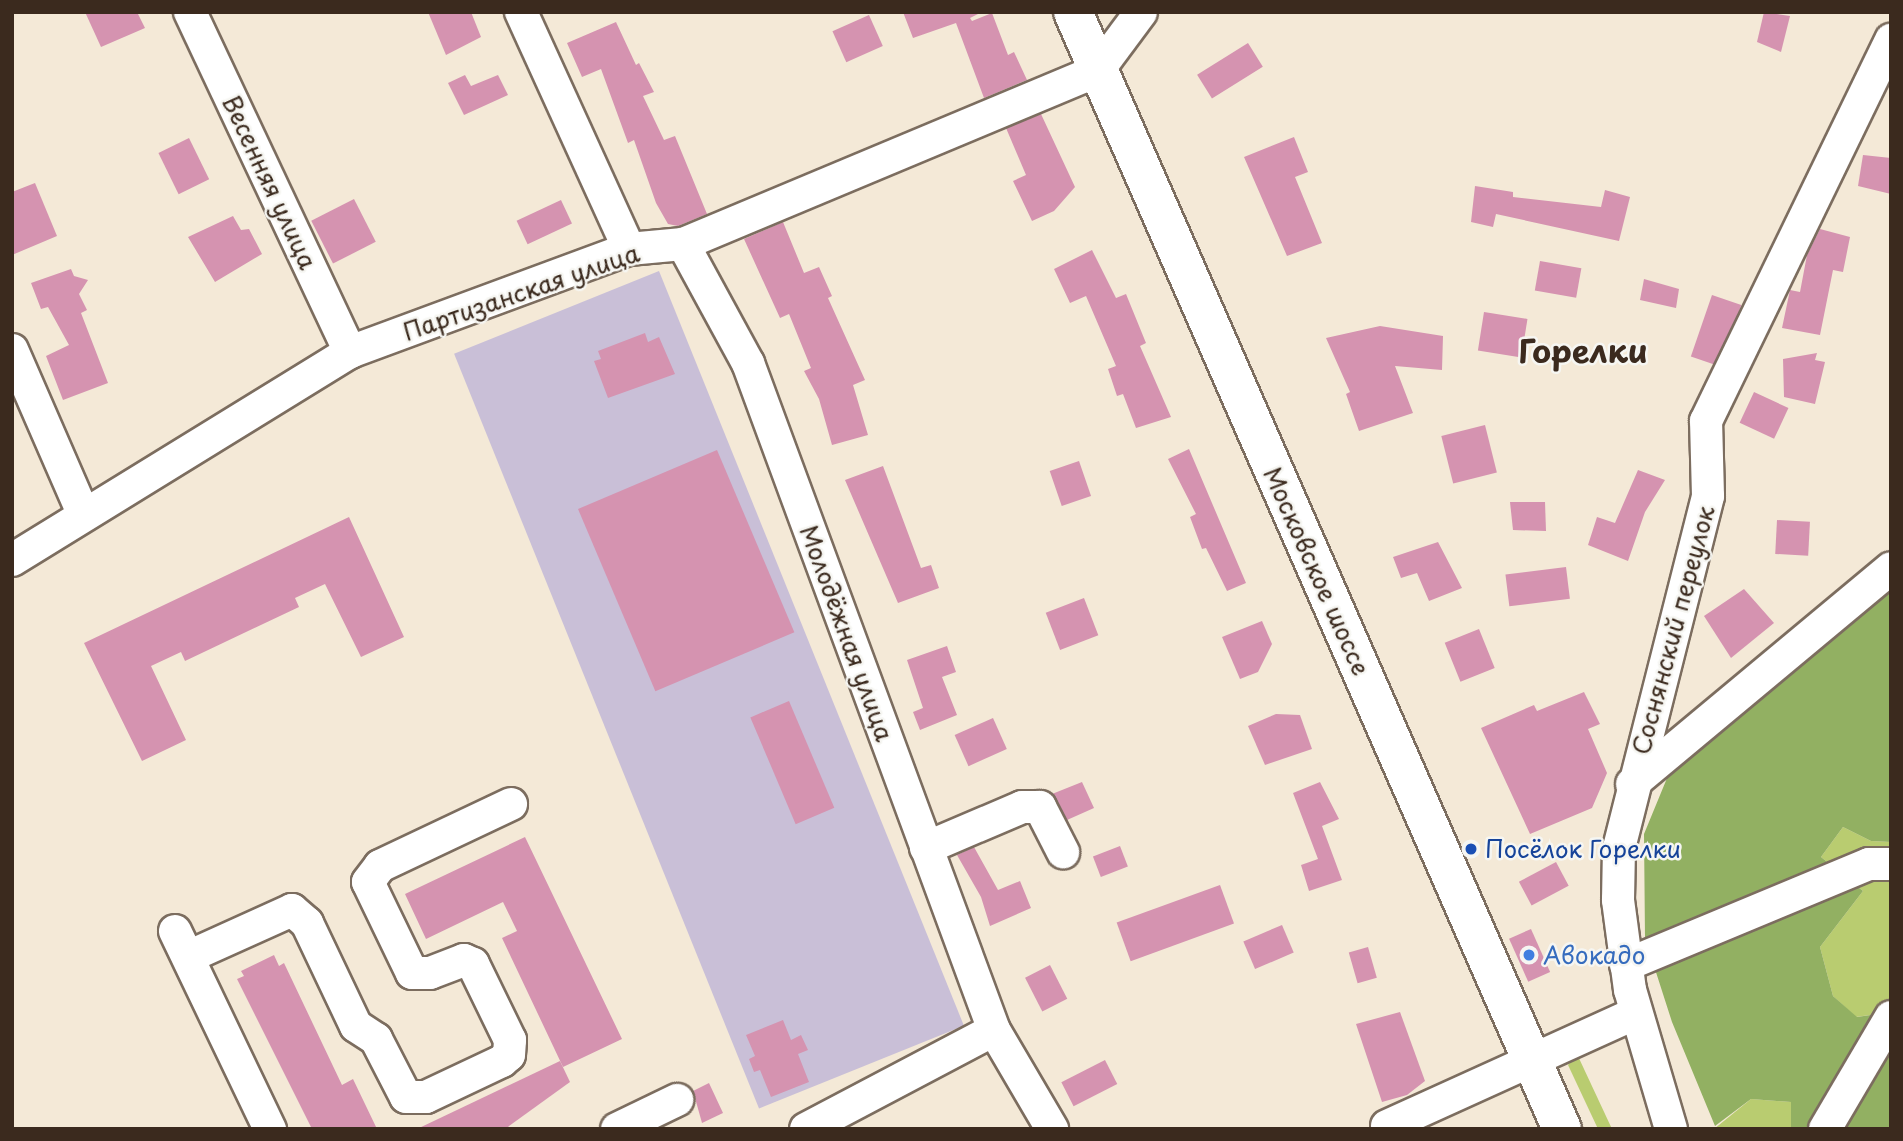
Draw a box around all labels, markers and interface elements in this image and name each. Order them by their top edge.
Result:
street label: Весенняя улица [217,90,323,274]
street label: Партизанская улица [398,238,644,346]
district label: Горелки [1518,331,1648,369]
street label: Московское шоссе [1258,463,1376,679]
street label: Соснянский переулок [1626,503,1720,757]
street label: Молодёжная улица [794,520,900,746]
place label: Посёлок Горелки [1485,835,1682,863]
marker: Посёлок Горелки [1463,841,1479,857]
place label: Авокадо [1543,941,1645,969]
marker: Авокадо [1521,947,1537,963]

